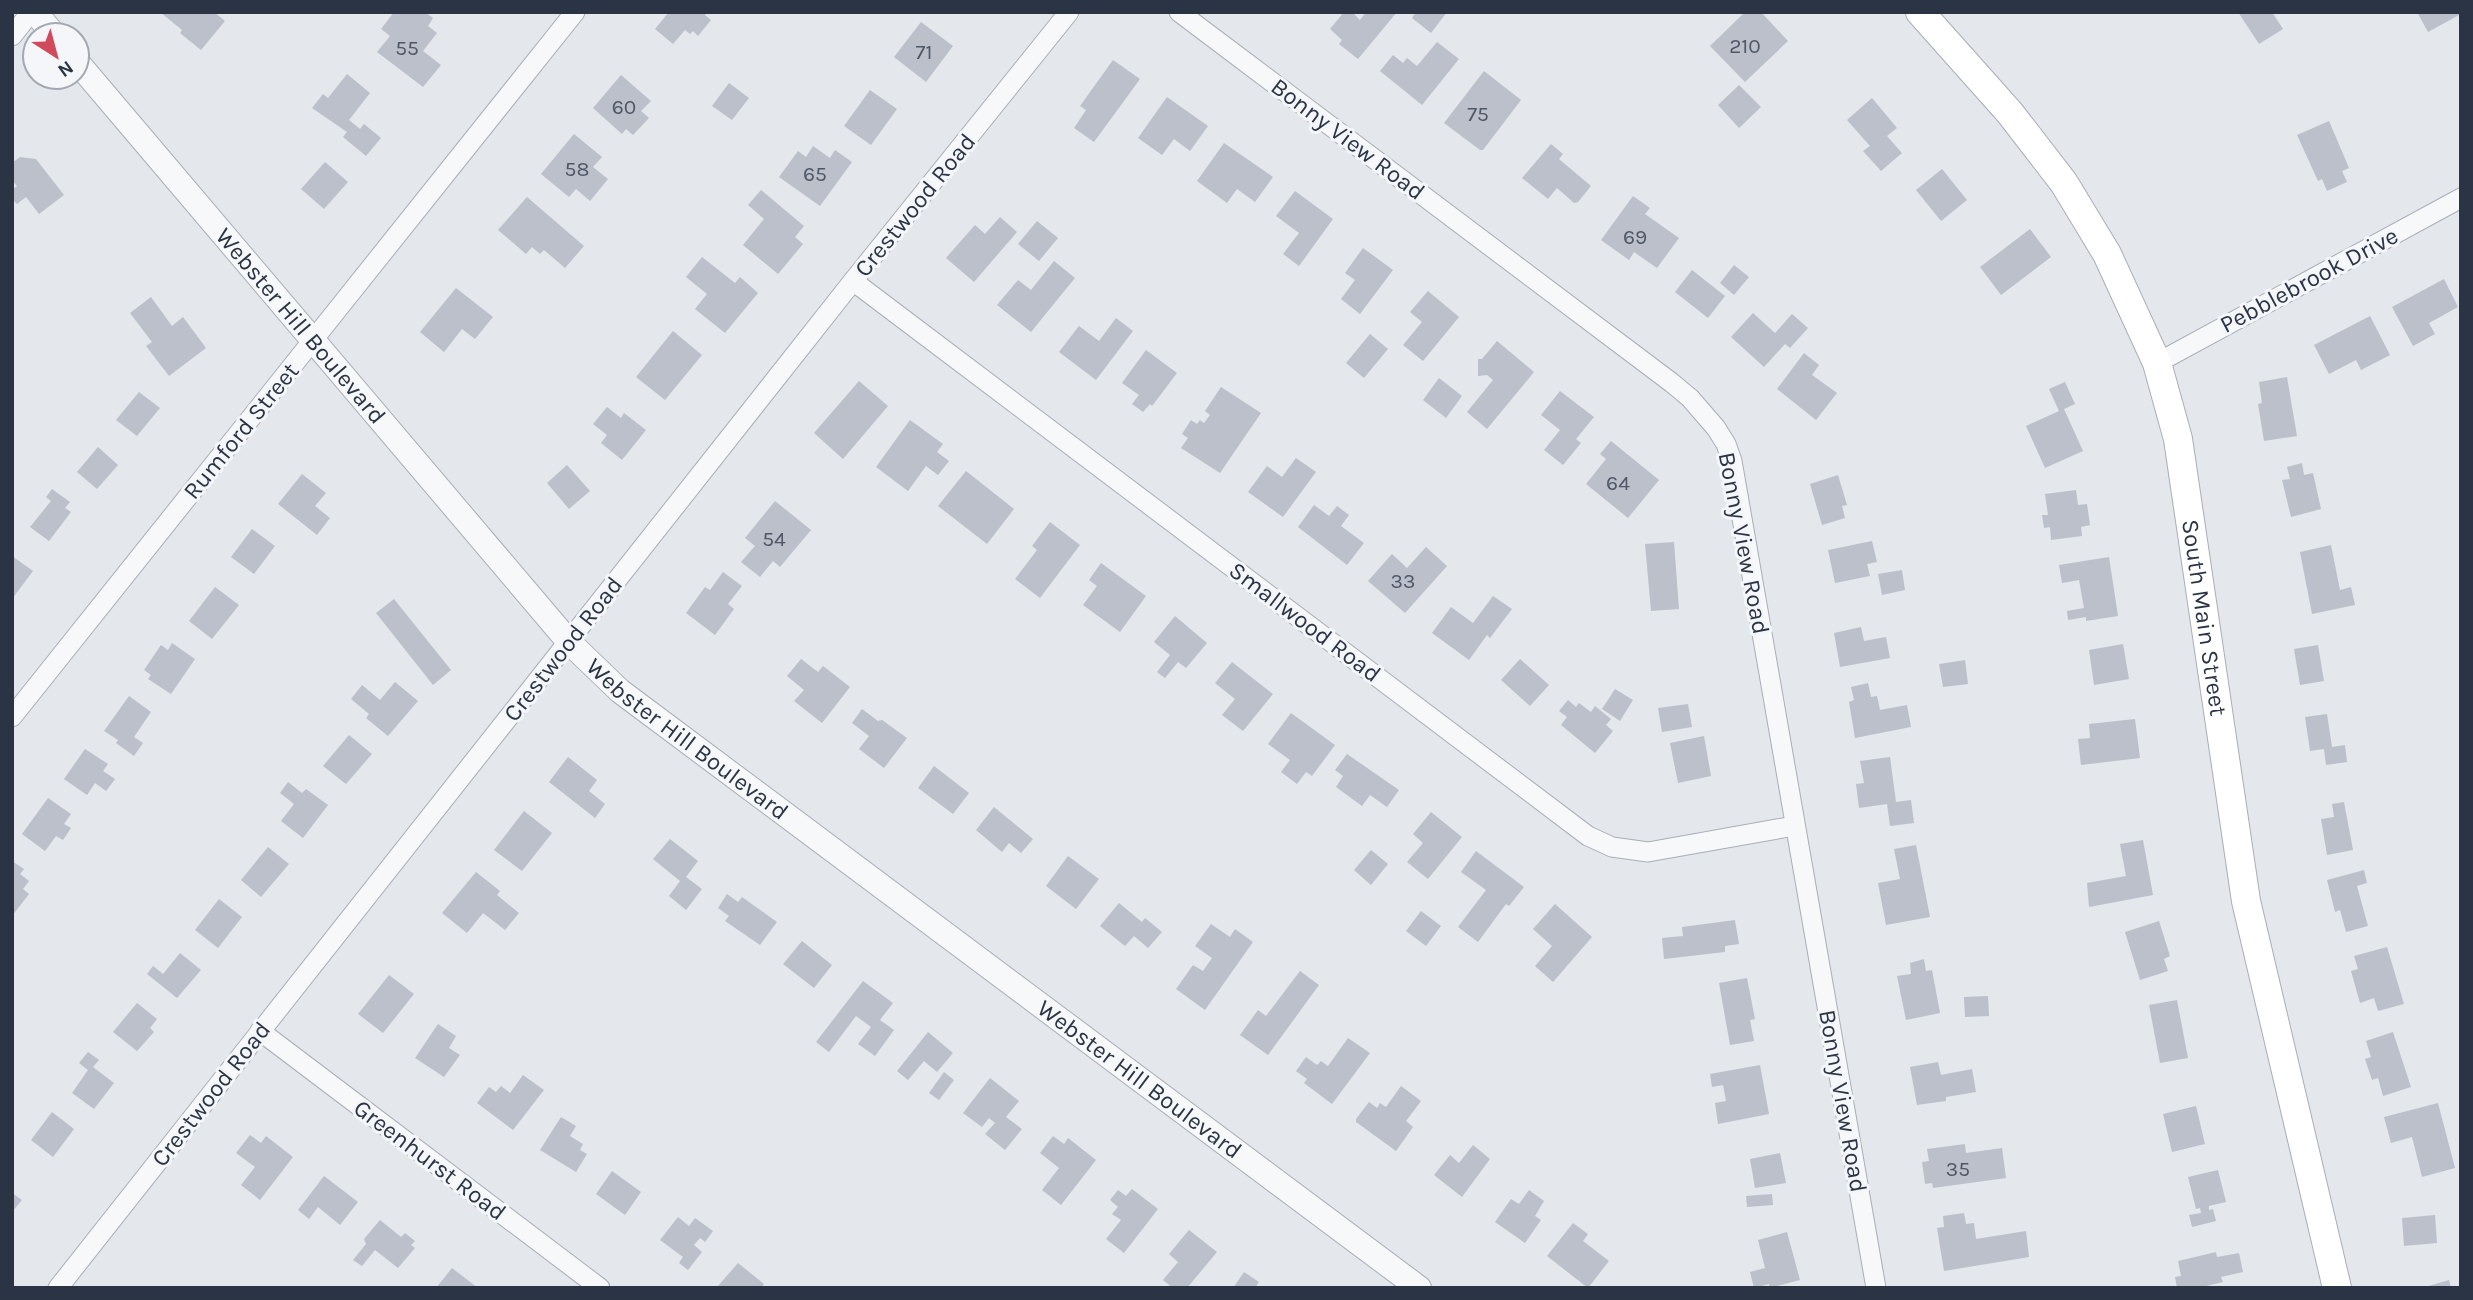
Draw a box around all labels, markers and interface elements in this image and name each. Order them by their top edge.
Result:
north arrow [21,21,91,91]
house number: 210 [1729,34,1761,58]
house number: 55 [395,36,419,60]
house number: 71 [916,40,932,64]
text: N [53,56,77,82]
street label: Bonny View Road [1266,72,1430,206]
house number: 60 [612,95,636,119]
house number: 75 [1467,102,1489,126]
street label: Crestwood Road [849,128,981,282]
house number: 58 [565,157,589,181]
house number: 65 [803,162,827,186]
street label: Pebblebrook Drive [2215,221,2403,339]
street label: Webster Hill Boulevard [210,222,392,429]
house number: 69 [1623,225,1647,249]
street label: Rumford Street [177,357,305,505]
street label: Bonny View Road [1713,449,1775,637]
house number: 64 [1606,471,1630,495]
street label: South Main Street [2176,518,2233,718]
house number: 54 [762,527,786,551]
street label: Smallwood Road [1224,556,1386,688]
house number: 33 [1391,569,1415,593]
street label: Crestwood Road [498,571,628,727]
street label: Webster Hill Boulevard [581,652,794,826]
street label: Webster Hill Boulevard [1032,994,1247,1165]
street label: Bonny View Road [1813,1007,1873,1195]
street label: Crestwood Road [146,1016,276,1172]
street label: Greenhurst Road [348,1094,512,1226]
house number: 35 [1946,1157,1970,1181]

